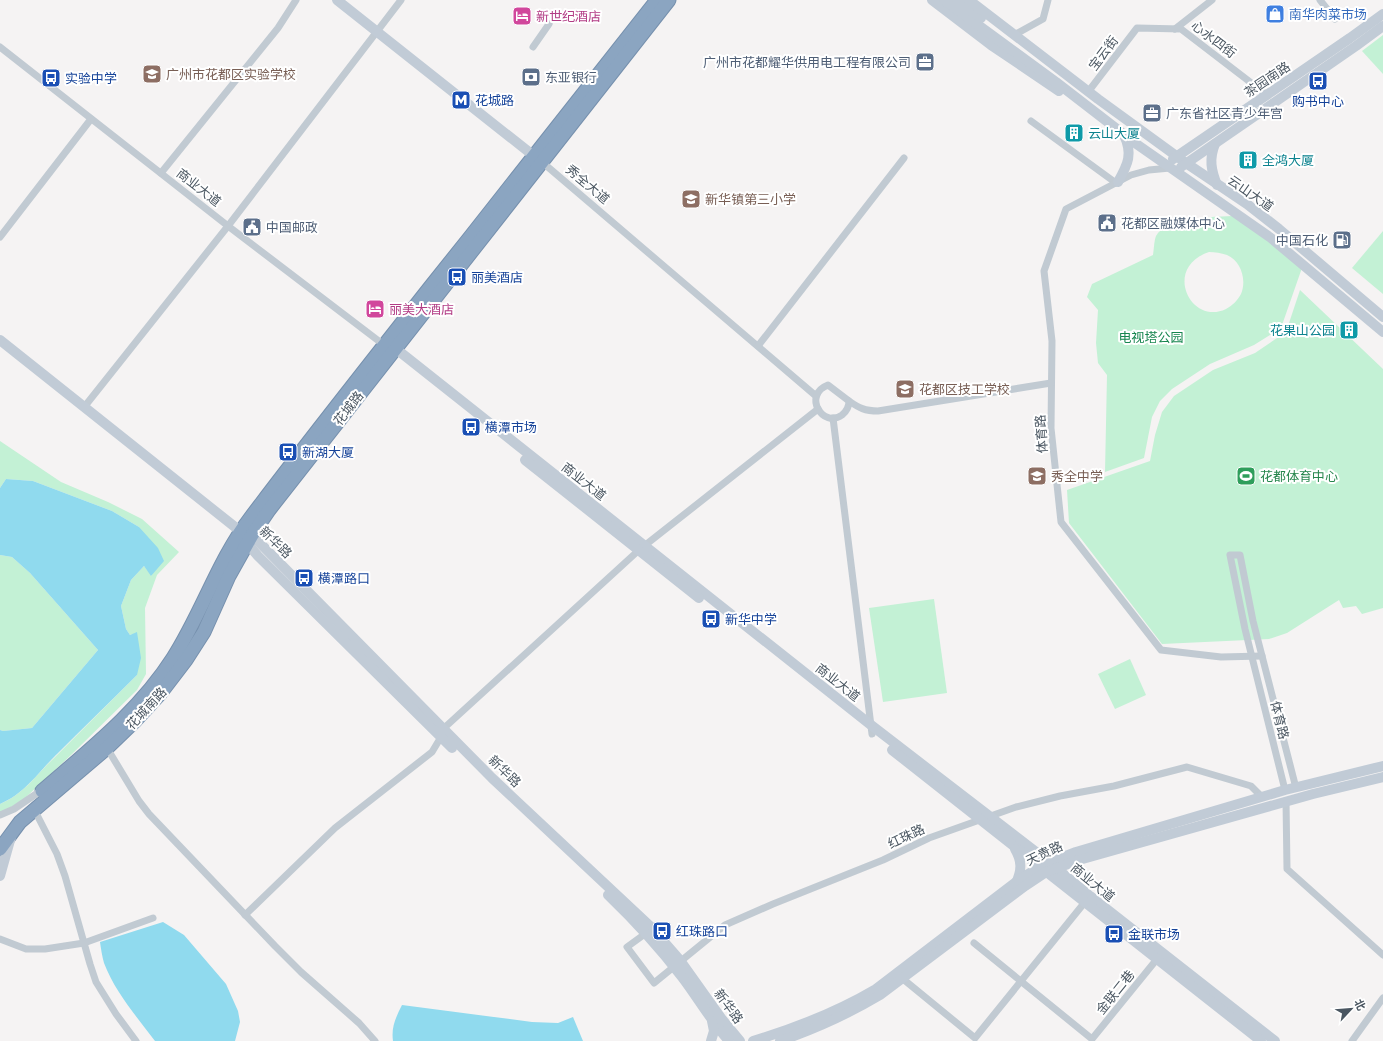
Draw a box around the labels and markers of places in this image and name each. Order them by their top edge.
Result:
shop icon: 南华肉菜市场 [1264,3,1286,25]
hotel icon: 新世纪酒店 [511,5,533,27]
place label: 南华肉菜市场 [1289,6,1367,22]
place label: 新世纪酒店 [536,8,601,24]
office icon: 广州市花都耀华供用电工程有限公司 [914,51,936,73]
place label: 广州市花都耀华供用电工程有限公司 [703,54,911,70]
school or university icon: 广州市花都区实验学校 [141,63,163,85]
place label: 广州市花都区实验学校 [166,66,296,82]
bank icon: 东亚银行 [520,66,542,88]
bus stop icon: 实验中学 [40,67,62,89]
place label: 东亚银行 [545,69,597,85]
place label: 实验中学 [65,70,117,86]
bus stop icon: 购书中心 [1307,70,1329,92]
metro station icon: 花城路 [450,89,472,111]
place label: 花城路 [475,92,514,108]
place label: 购书中心 [1292,93,1344,109]
office icon: 广东省社区青少年宫 [1141,102,1163,124]
place label: 广东省社区青少年宫 [1166,105,1283,121]
building icon: 云山大厦 [1063,122,1085,144]
place label: 云山大厦 [1088,125,1140,141]
building icon: 全鸿大厦 [1237,149,1259,171]
place label: 全鸿大厦 [1262,152,1314,168]
school or university icon: 新华镇第三小学 [680,188,702,210]
place label: 新华镇第三小学 [705,191,796,207]
public building icon: 花都区融媒体中心 [1096,212,1118,234]
place label: 花都区融媒体中心 [1121,215,1225,231]
public building icon: 中国邮政 [241,216,263,238]
place label: 中国邮政 [266,219,318,235]
fuel station icon: 中国石化 [1331,229,1353,251]
place label: 中国石化 [1276,232,1328,248]
bus stop icon: 丽美酒店 [446,266,468,288]
place label: 丽美酒店 [471,269,523,285]
hotel icon: 丽美大酒店 [364,298,386,320]
place label: 丽美大酒店 [389,301,454,317]
building icon: 花果山公园 [1338,319,1360,341]
place label: 花果山公园 [1270,322,1335,338]
school or university icon: 花都区技工学校 [894,378,916,400]
place label: 花都区技工学校 [919,381,1010,397]
bus stop icon: 横潭市场 [460,416,482,438]
place label: 横潭市场 [485,419,537,435]
bus stop icon: 新湖大厦 [277,441,299,463]
place label: 新湖大厦 [302,444,354,460]
school or university icon: 秀全中学 [1026,465,1048,487]
sports icon: 花都体育中心 [1235,465,1257,487]
place label: 秀全中学 [1051,468,1103,484]
place label: 花都体育中心 [1260,468,1338,484]
bus stop icon: 横潭路口 [293,567,315,589]
place label: 横潭路口 [318,570,370,586]
bus stop icon: 新华中学 [700,608,722,630]
place label: 新华中学 [725,611,777,627]
bus stop icon: 红珠路口 [651,920,673,942]
place label: 红珠路口 [676,923,728,939]
bus stop icon: 金联市场 [1103,923,1125,945]
place label: 金联市场 [1128,926,1180,942]

